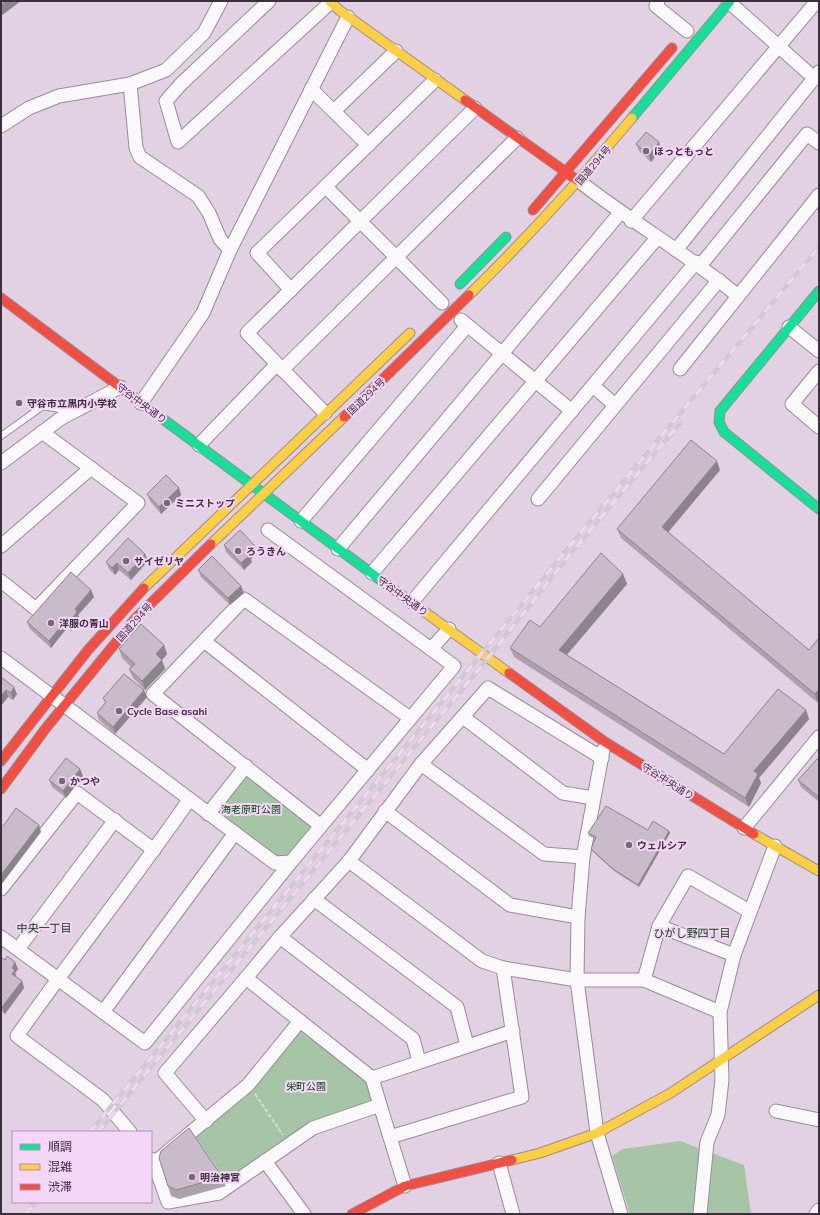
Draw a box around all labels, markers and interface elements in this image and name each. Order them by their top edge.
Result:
street label: 国道294号 [573,143,614,188]
place label: ほっともっと [654,145,714,158]
marker: ほっともっと [641,146,651,156]
street label: 国道294号 [345,375,388,418]
street label: 守谷中央通り [114,380,170,427]
place label: 守谷市立黒内小学校 [27,397,117,410]
marker: 守谷市立黒内小学校 [14,398,24,408]
place label: ミニストップ [175,497,235,510]
marker: ミニストップ [162,498,172,508]
place label: ろうきん [246,545,286,558]
marker: ろうきん [233,546,243,556]
place label: サイゼリヤ [134,555,184,568]
marker: サイゼリヤ [121,556,131,566]
street label: 守谷中央通り [375,574,431,619]
street label: 国道294号 [113,600,155,645]
place label: 洋服の青山 [59,617,109,630]
marker: 洋服の青山 [46,618,56,628]
place label: Cycle Base asahi [127,705,207,718]
marker: Cycle Base asahi [114,706,124,716]
street label: 守谷中央通り [639,760,697,803]
place label: かつや [70,775,100,788]
marker: かつや [57,776,67,786]
park label: 海老原町公園 [221,803,281,816]
place label: ウェルシア [637,839,687,852]
marker: ウェルシア [624,840,634,850]
district label: 中央一丁目 [17,921,72,935]
district label: ひがし野四丁目 [654,926,731,940]
park label: 栄町公園 [286,1080,326,1093]
legend [12,1131,152,1203]
text: 順調 [48,1139,72,1154]
text: 混雑 [48,1159,72,1174]
place label: 明治神宮 [200,1171,240,1184]
marker: 明治神宮 [187,1172,197,1182]
text: 渋滞 [48,1179,72,1194]

